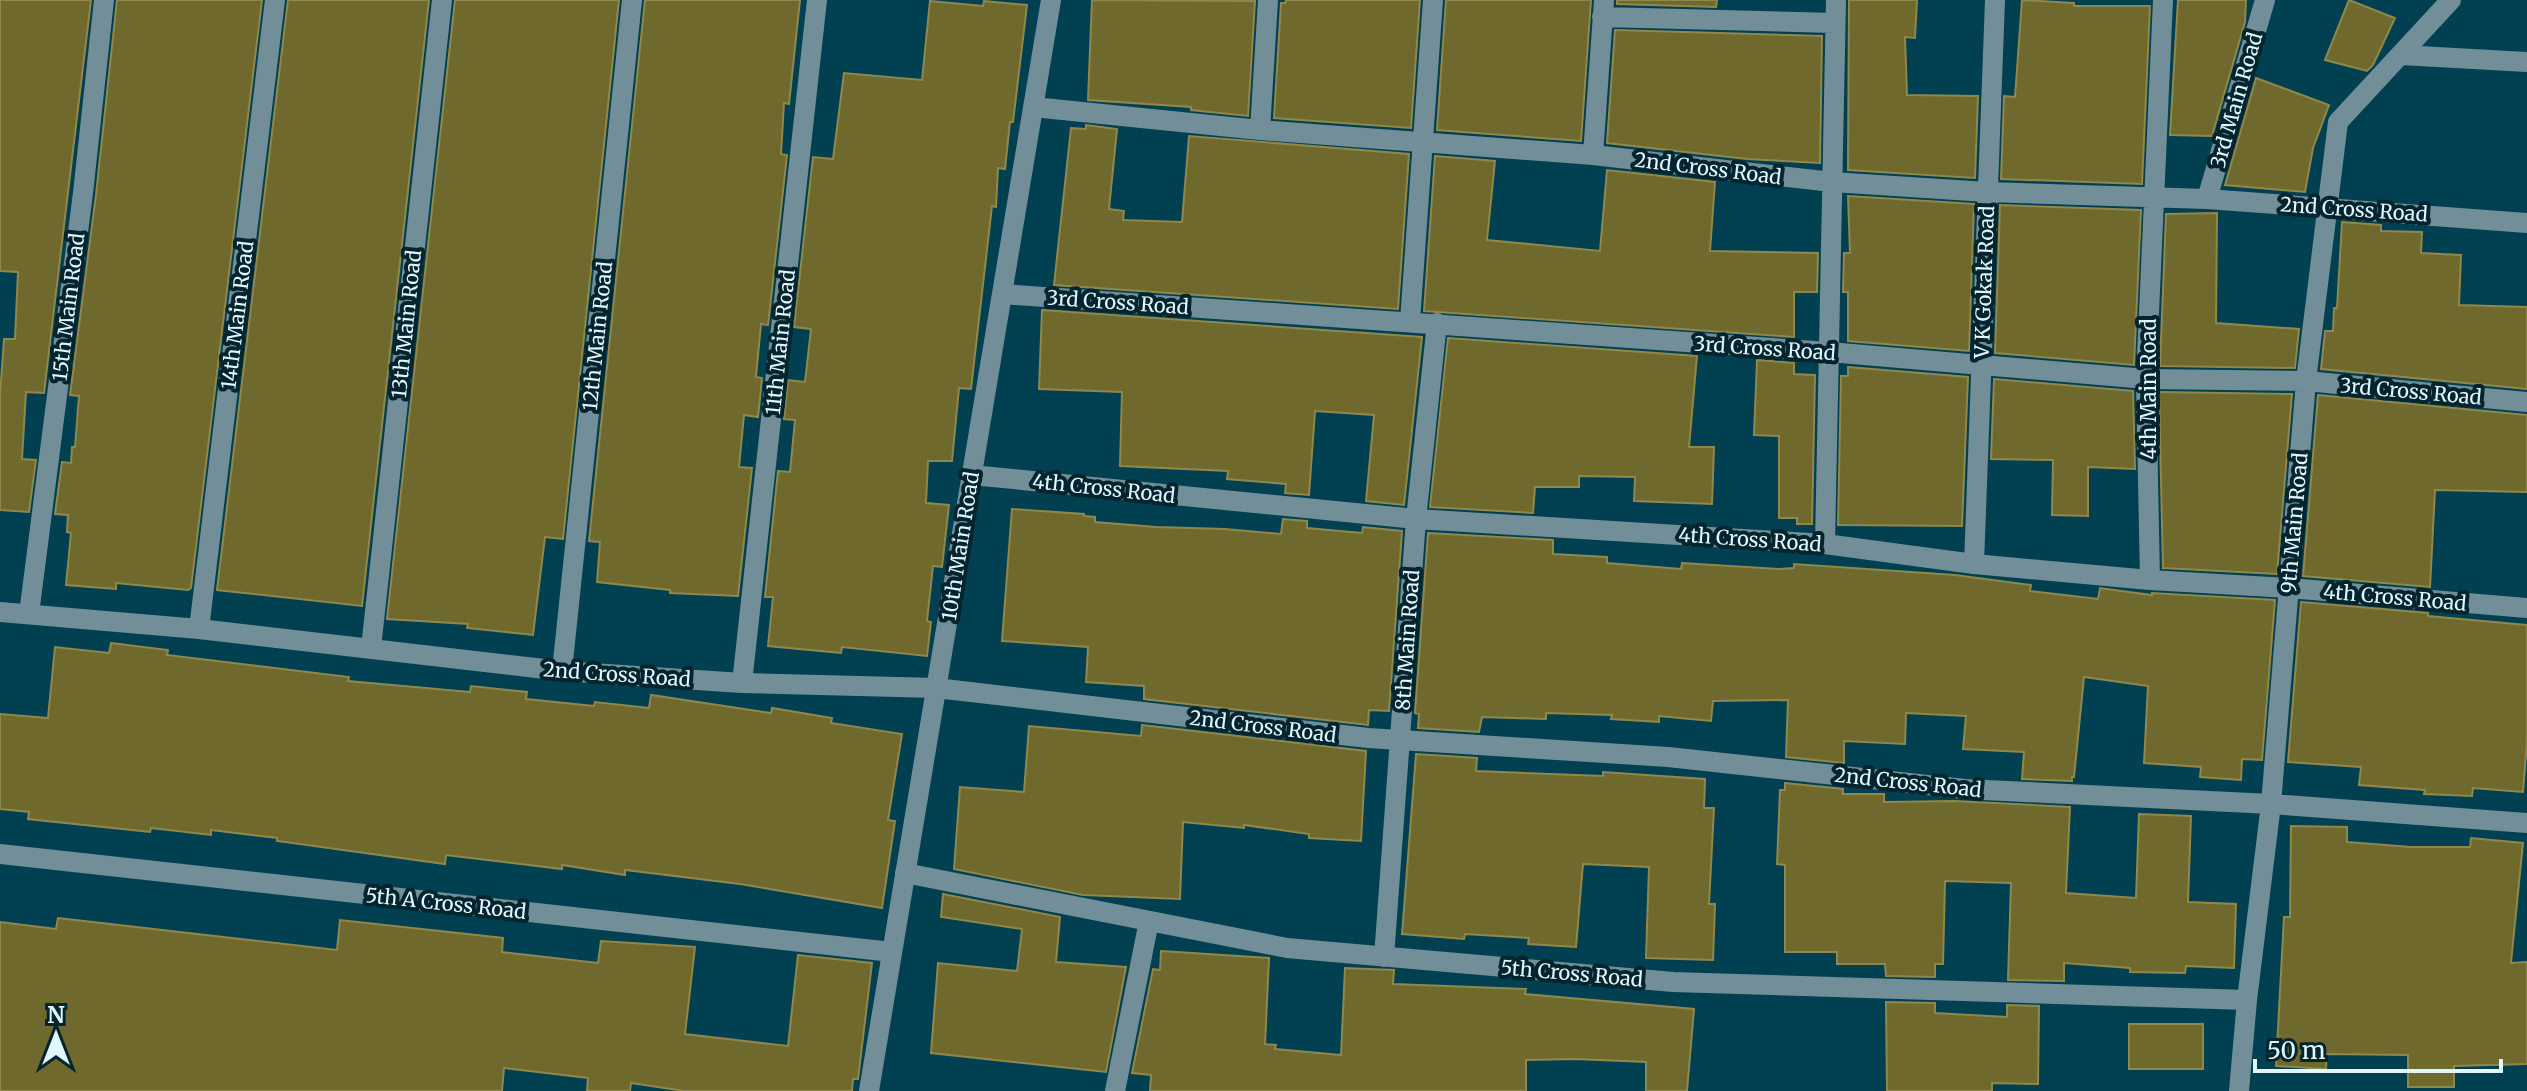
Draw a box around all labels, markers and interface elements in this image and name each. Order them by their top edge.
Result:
street label: 3rd Main Road [2205,29,2267,171]
street label: 2nd Cross Road [1633,147,1783,189]
street label: 2nd Cross Road [2279,191,2429,227]
street label: V K Gokak Road [1969,205,1999,360]
street label: 15th Main Road [47,232,89,382]
street label: 14th Main Road [216,239,258,391]
street label: 13th Main Road [386,249,426,399]
street label: 12th Main Road [577,260,617,412]
street label: 11th Main Road [760,268,800,416]
street label: 3rd Cross Road [1046,285,1190,319]
street label: 4th Main Road [2136,318,2161,460]
street label: 3rd Cross Road [1693,331,1837,365]
street label: 3rd Cross Road [2339,372,2483,410]
street label: 9th Main Road [2275,451,2313,595]
street label: 4th Cross Road [1031,468,1177,508]
street label: 10th Main Road [936,470,984,622]
street label: 4th Cross Road [1678,522,1822,556]
street label: 8th Main Road [1390,569,1424,711]
street label: 4th Cross Road [2322,578,2468,616]
street label: 2nd Cross Road [542,656,692,692]
street label: 2nd Cross Road [1188,705,1338,747]
street label: 2nd Cross Road [1833,762,1983,802]
street label: 5th A Cross Road [364,882,528,924]
street label: 5th Cross Road [1500,954,1644,992]
north arrow [16,995,96,1075]
text: N [47,1001,65,1029]
scale bar [2255,1023,2501,1073]
text: 50 m [2267,1035,2326,1066]

